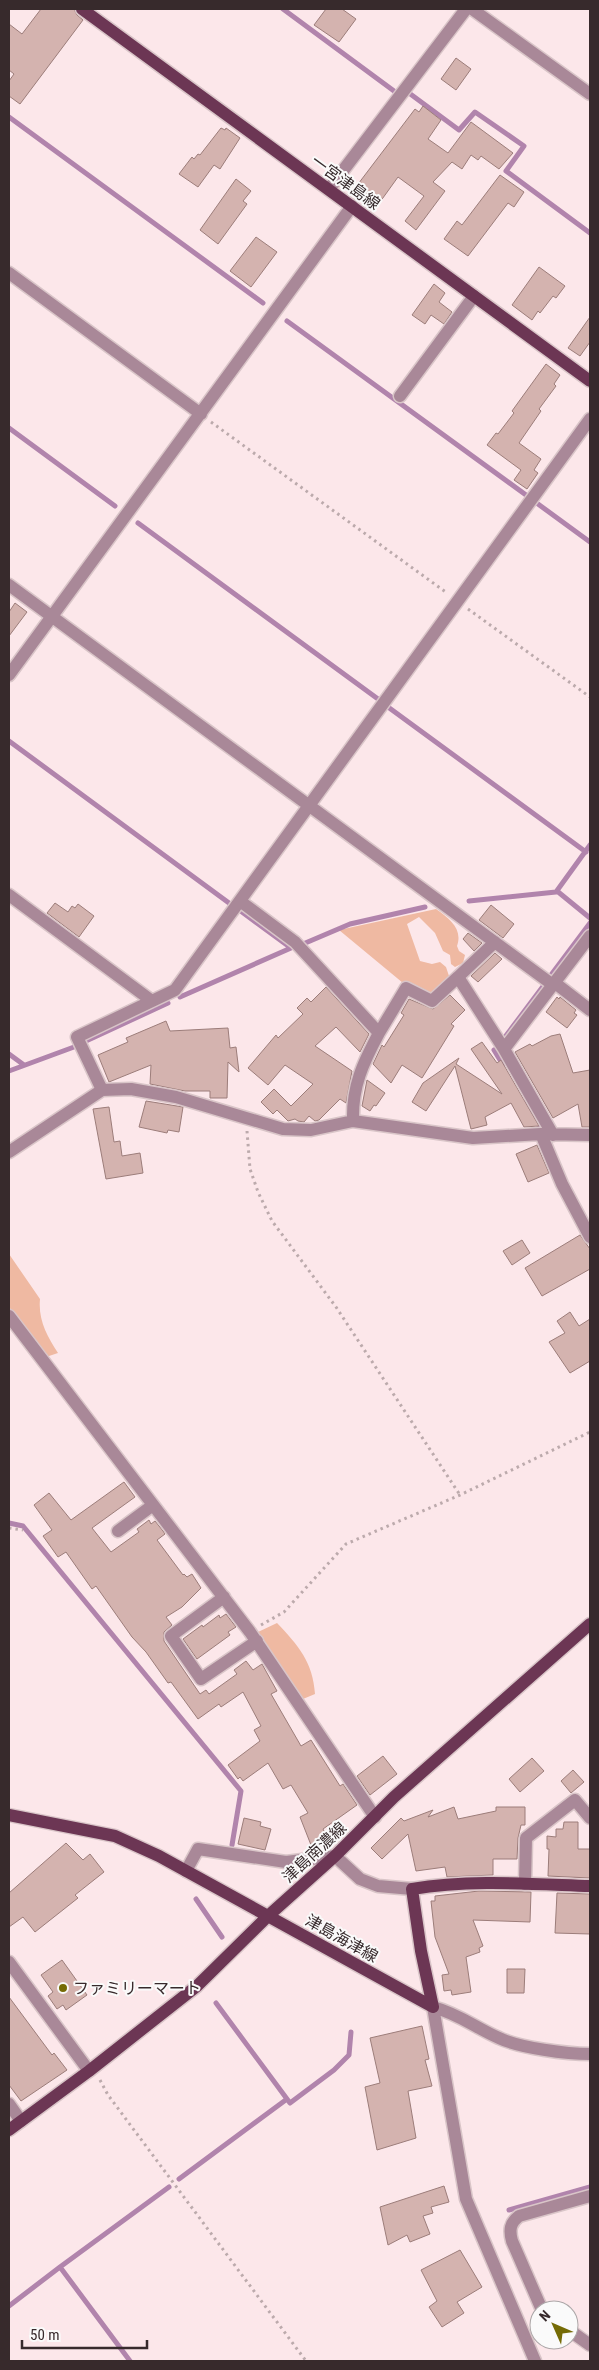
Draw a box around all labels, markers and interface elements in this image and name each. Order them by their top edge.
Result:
street label: 一宮津島線 [308,151,384,214]
street label: 津島南濃線 [279,1818,350,1887]
street label: 津島海津線 [302,1911,381,1966]
place label: ファミリーマート [73,1979,201,1998]
marker: ファミリーマート [57,1982,69,1994]
north arrow [529,2300,579,2350]
text: N [536,2307,553,2324]
scale bar [22,2318,148,2350]
text: 50 m [30,2326,60,2344]

